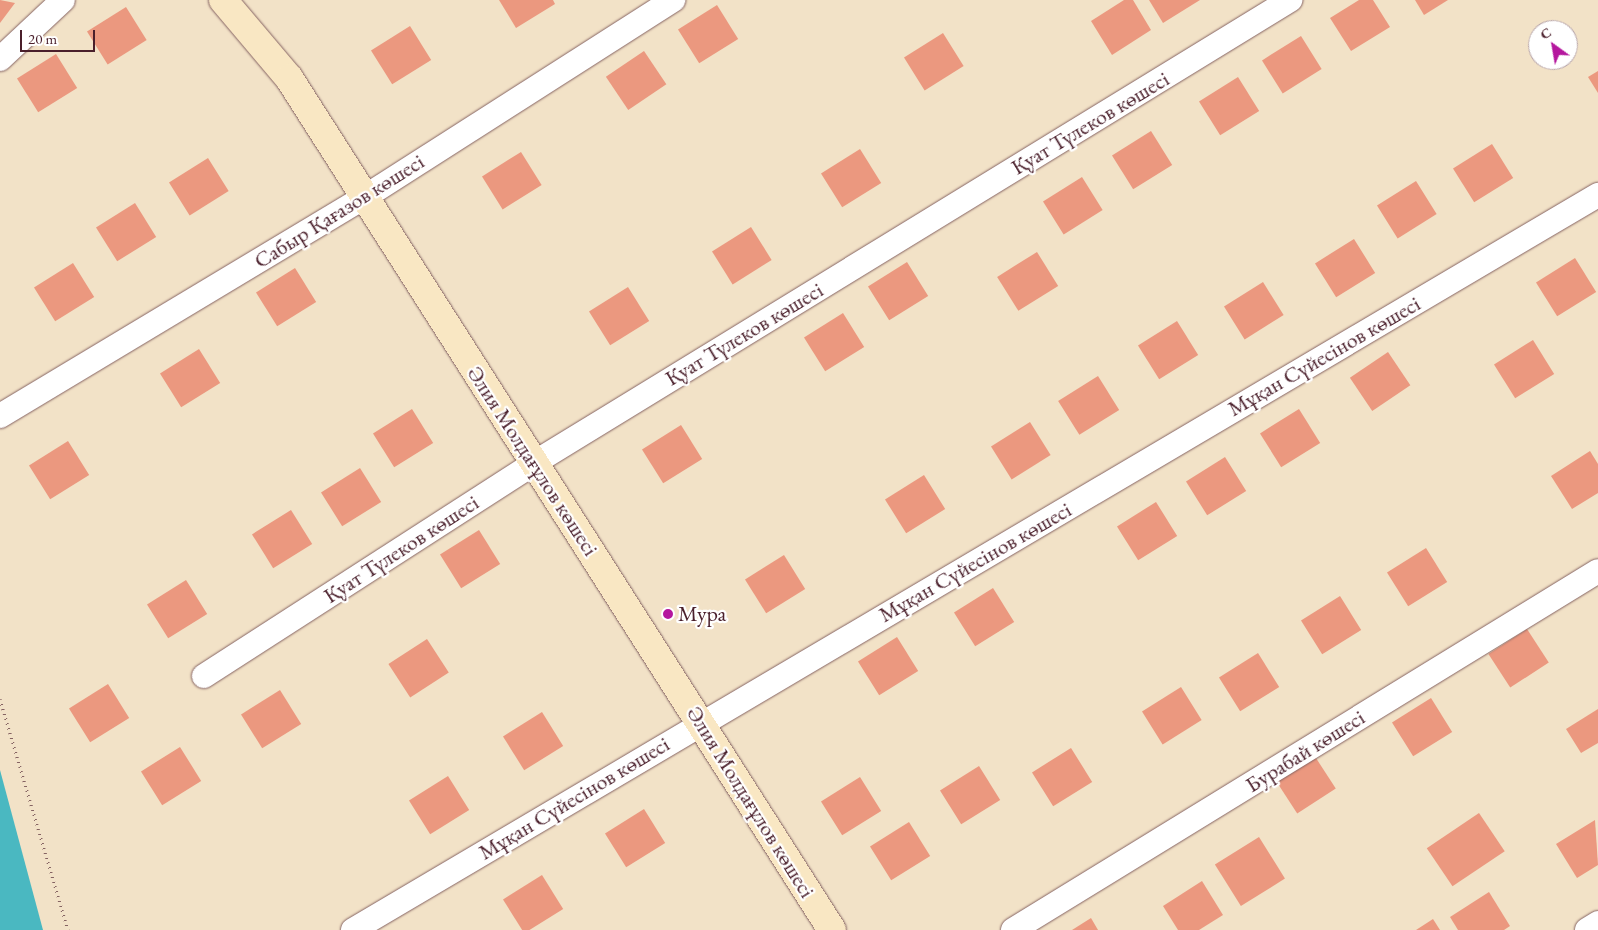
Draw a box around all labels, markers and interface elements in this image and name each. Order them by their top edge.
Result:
scale bar [22,20,98,52]
north arrow [1528,20,1578,70]
text: С [1537,23,1555,43]
text: 20 m [28,29,57,48]
street label: Қуат Түлеков көшесі [1006,65,1174,181]
street label: Сабыр Қағазов көшесі [249,148,429,274]
street label: Қуат Түлеков көшесі [660,276,828,392]
street label: Мұқан Сүйесінов көшесі [1223,290,1425,422]
street label: Әлия Молдағұлов көшесі [462,361,604,561]
street label: Қуат Түлеков көшесі [319,489,483,609]
street label: Мұқан Сүйесінов көшесі [874,496,1076,628]
place label: Мура [678,601,726,627]
marker: Мура [662,608,674,620]
street label: Әлия Молдағұлов көшесі [681,701,821,903]
street label: Бурабай көшесi [1240,704,1370,798]
street label: Мұқан Сүйесінов көшесі [474,731,674,865]

